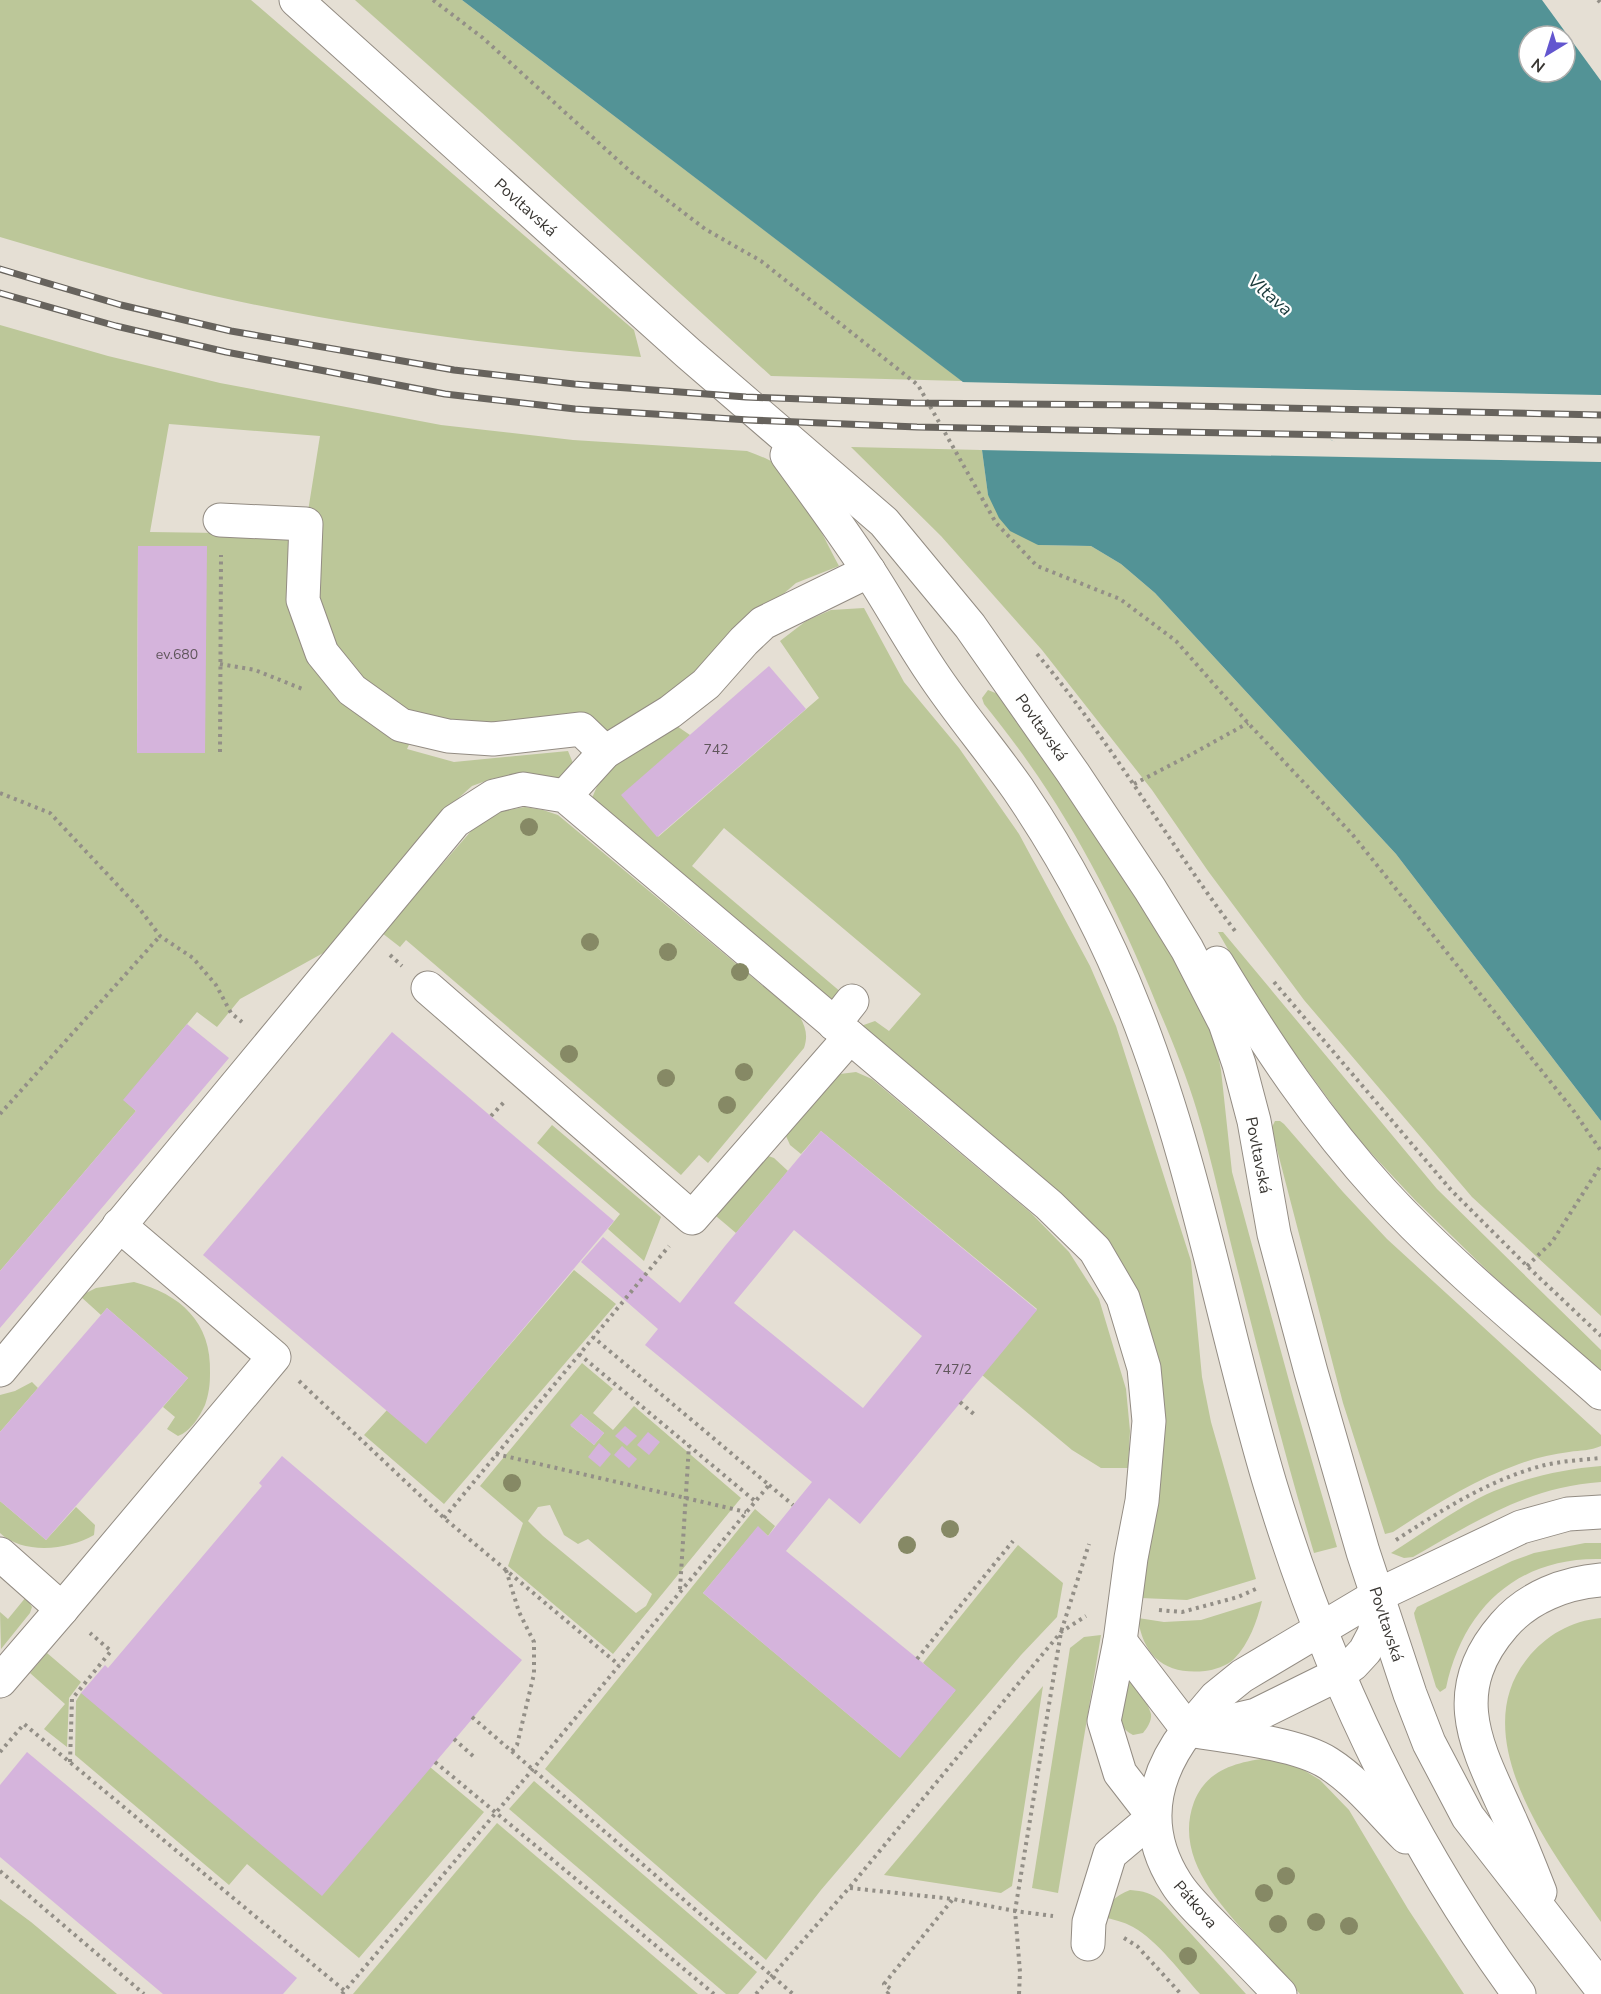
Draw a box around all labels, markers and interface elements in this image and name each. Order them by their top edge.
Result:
north arrow [1517,24,1577,84]
text: N [1527,53,1550,77]
street label: Povltavská [489,174,562,242]
water label: Vltava [1243,269,1297,321]
house number: ev.680 [156,645,198,664]
street label: Povltavská [1010,689,1072,766]
house number: 742 [703,740,729,759]
street label: Povltavská [1240,1115,1276,1195]
house number: 747/2 [934,1360,972,1379]
street label: Povltavská [1364,1584,1408,1665]
street label: Pátkova [1168,1876,1222,1933]

